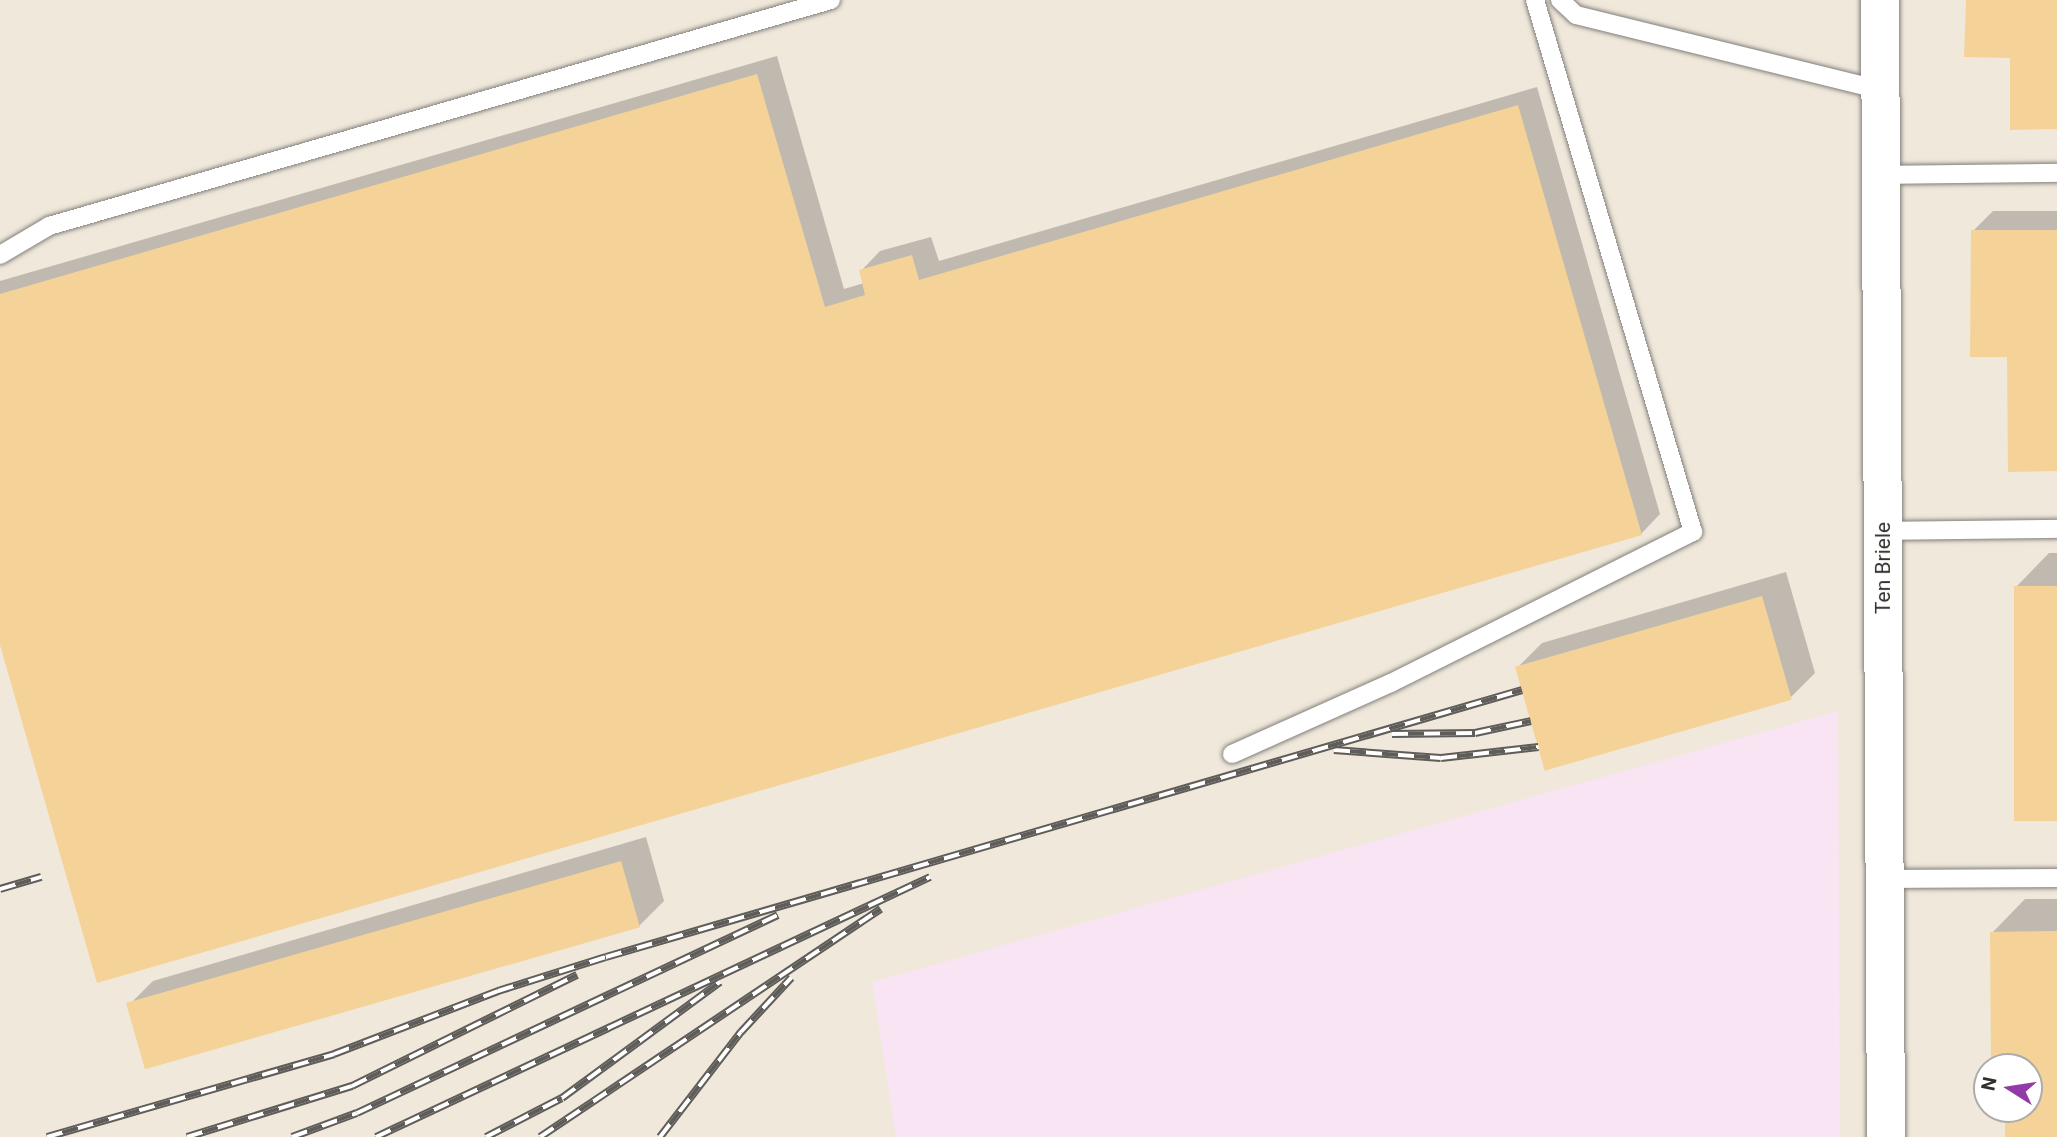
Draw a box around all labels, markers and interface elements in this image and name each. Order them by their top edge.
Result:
street label: Ten Briele [1870,522,1896,614]
north arrow [1973,1053,2043,1123]
text: N [1976,1075,2002,1093]

